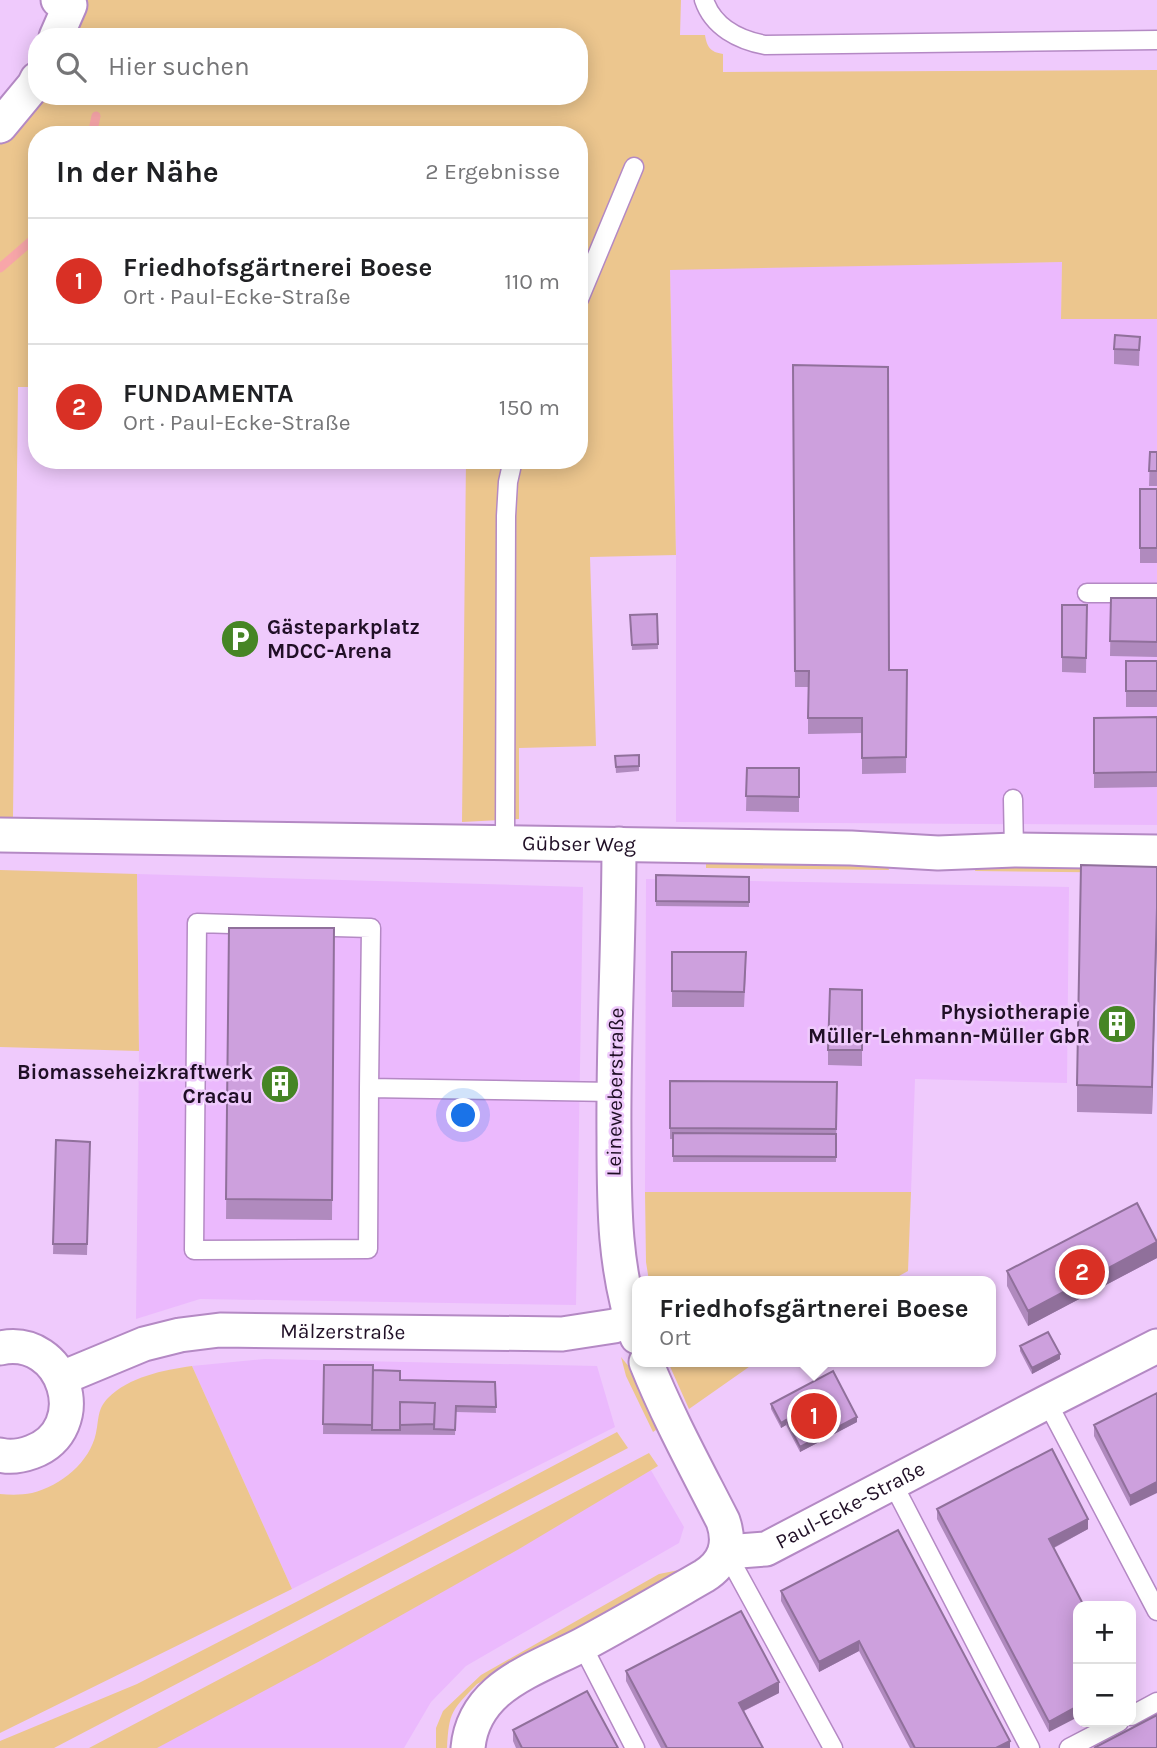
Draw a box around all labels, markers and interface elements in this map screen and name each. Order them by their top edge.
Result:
search box [28,28,588,105]
icon: search [52,48,90,86]
text: Hier suchen [108,51,250,82]
text: In der Nähe [56,154,219,190]
text: 2 Ergebnisse [425,158,560,185]
text: Friedhofsgärtnerei Boese [123,252,432,283]
text: 1 [75,268,83,295]
text: 110 m [504,268,560,295]
text: Ort · Paul-Ecke-Straße [123,283,351,310]
text: FUNDAMENTA [123,378,293,409]
text: 2 [72,394,86,421]
text: 150 m [499,394,560,421]
text: Ort · Paul-Ecke-Straße [123,409,351,436]
place label: Gästeparkplatz MDCC-Arena [267,615,420,663]
parking icon: Gästeparkplatz MDCC-Arena [219,618,261,660]
street label: Gübser Weg [522,831,636,857]
place label: Physiotherapie Müller-Lehmann-Müller GbR [808,1000,1090,1048]
building icon: Physiotherapie Müller-Lehmann-Müller GbR [1096,1003,1138,1045]
street label: Leineweberstraße [602,1007,628,1177]
place label: Biomasseheizkraftwerk Cracau [17,1060,254,1108]
building icon: Biomasseheizkraftwerk Cracau [259,1063,301,1105]
your location [446,1098,480,1132]
pin: 2 [1059,1246,1105,1298]
popup [632,1276,996,1367]
text: Friedhofsgärtnerei Boese [659,1293,969,1324]
street label: Mälzerstraße [280,1319,406,1344]
text: Ort [659,1324,691,1351]
pin: 1 [791,1390,837,1442]
street label: Paul-Ecke-Straße [771,1456,929,1554]
map controls [1073,1601,1136,1727]
button: + [1073,1601,1136,1664]
button: − [1073,1664,1136,1727]

